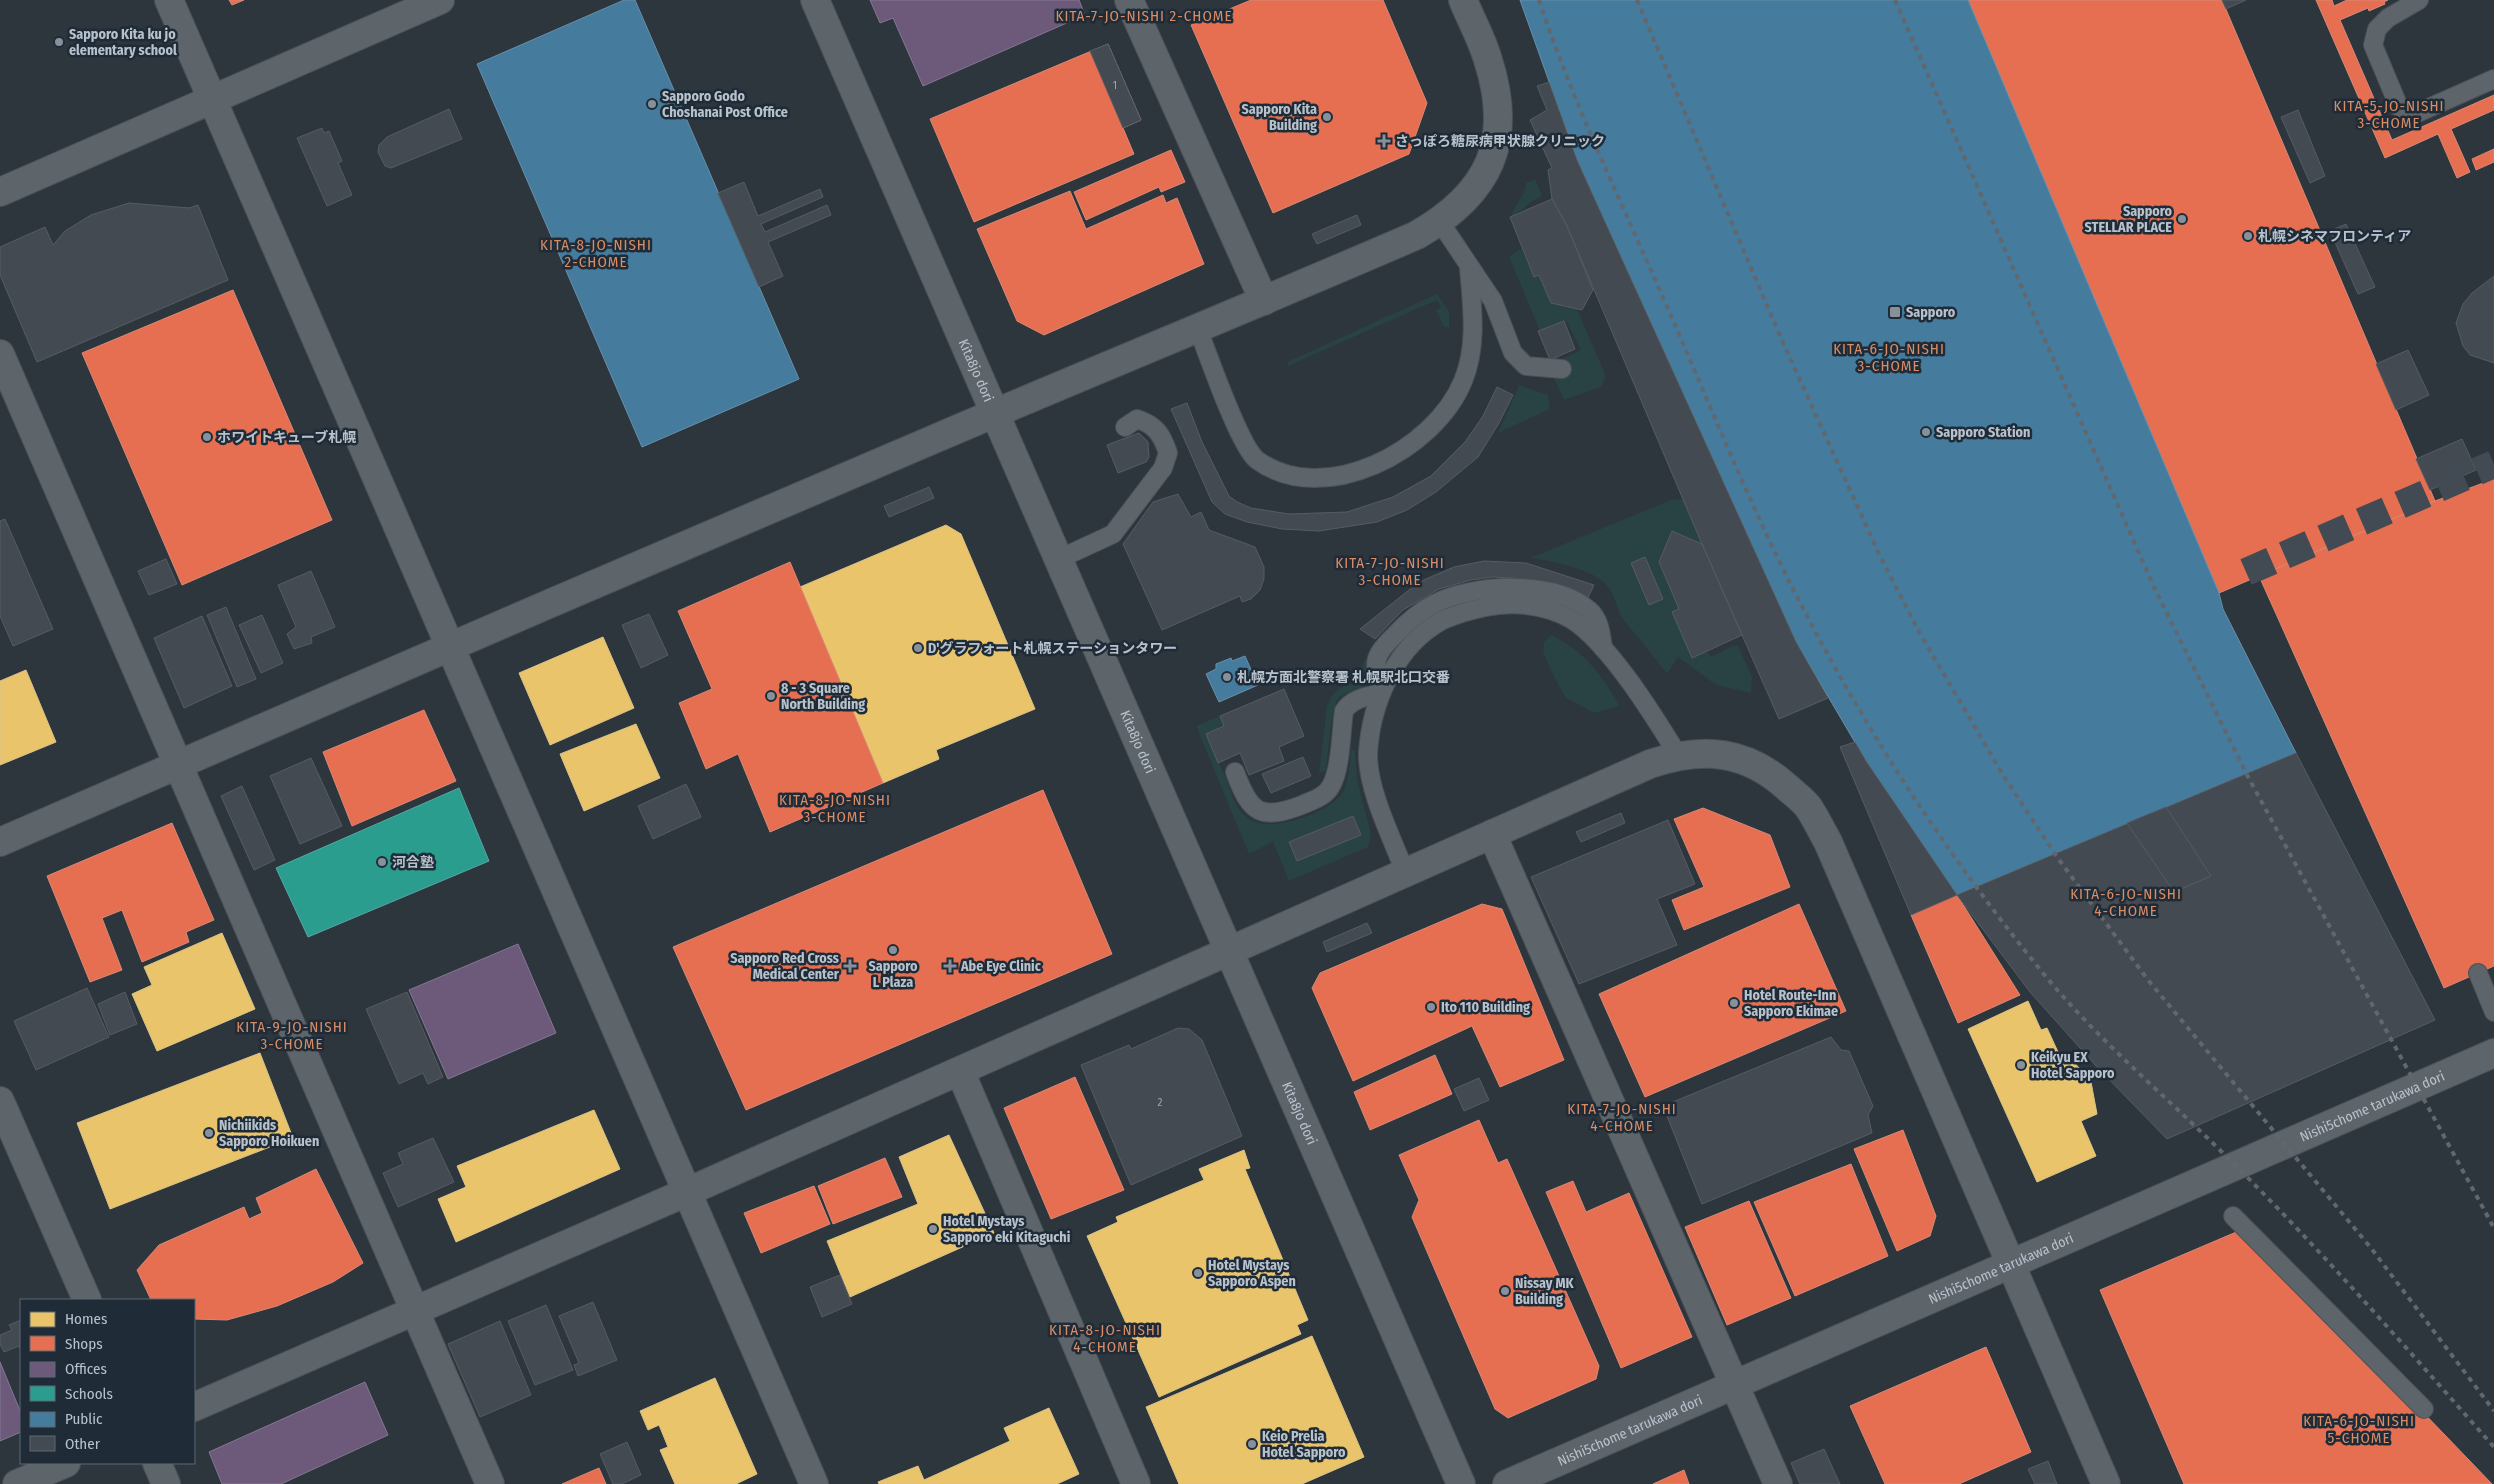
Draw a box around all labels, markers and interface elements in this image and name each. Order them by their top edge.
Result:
district label: KITA-7-JO-NISHI 2-CHOME [1056,7,1232,25]
place label: Sapporo Kita ku jo elementary school [69,26,177,59]
marker: Sapporo Kita ku jo elementary school [53,36,65,48]
house number: 1 [1113,79,1117,92]
place label: Sapporo Godo Choshanai Post Office [662,88,788,121]
district label: KITA-5-JO-NISHI 3-CHOME [2333,97,2445,132]
marker: Sapporo Godo Choshanai Post Office [646,98,658,110]
place label: Sapporo Kita Building [1241,101,1317,134]
marker: Sapporo Kita Building [1321,111,1333,123]
place label: さっぽろ糖尿病甲状腺クリニック [1395,133,1605,150]
marker: さっぽろ糖尿病甲状腺クリニック [1377,134,1391,148]
place label: Sapporo STELLAR PLACE [2085,203,2173,236]
marker: Sapporo STELLAR PLACE [2176,213,2188,225]
place label: 札幌シネマフロンティア [2258,228,2411,245]
marker: 札幌シネマフロンティア [2242,230,2254,242]
district label: KITA-8-JO-NISHI 2-CHOME [540,236,652,271]
place label: Sapporo [1906,304,1956,321]
marker: Sapporo [1888,305,1902,319]
street label: Kita8jo dori [955,336,997,404]
district label: KITA-6-JO-NISHI 3-CHOME [1833,340,1945,375]
place label: Sapporo Station [1936,424,2030,441]
marker: Sapporo Station [1920,426,1932,438]
place label: ホワイトキューブ札幌 [217,429,356,446]
marker: ホワイトキューブ札幌 [201,431,213,443]
district label: KITA-7-JO-NISHI 3-CHOME [1335,554,1445,589]
place label: D'グラフォート札幌ステーションタワー [928,640,1177,657]
marker: D'グラフォート札幌ステーションタワー [912,642,924,654]
place label: 札幌方面北警察署 札幌駅北口交番 [1237,669,1450,686]
marker: 札幌方面北警察署 札幌駅北口交番 [1221,671,1233,683]
place label: 8 - 3 Square North Building [781,680,865,713]
marker: 8 - 3 Square North Building [765,690,777,702]
street label: Kita8jo dori [1117,708,1159,776]
district label: KITA-8-JO-NISHI 3-CHOME [779,791,891,826]
place label: 河合塾 [392,854,434,871]
marker: 河合塾 [376,856,388,868]
district label: KITA-6-JO-NISHI 4-CHOME [2070,885,2182,920]
marker: Sapporo L Plaza [887,944,899,956]
place label: Sapporo Red Cross Medical Center [730,950,840,983]
place label: Sapporo L Plaza [868,958,918,991]
place label: Abe Eye Clinic [960,958,1042,975]
marker: Sapporo Red Cross Medical Center [843,959,857,973]
marker: Abe Eye Clinic [943,959,957,973]
place label: Hotel Route-Inn Sapporo Ekimae [1744,987,1838,1020]
marker: Hotel Route-Inn Sapporo Ekimae [1728,997,1740,1009]
place label: Ito 110 Building [1441,999,1530,1016]
marker: Ito 110 Building [1425,1001,1437,1013]
district label: KITA-9-JO-NISHI 3-CHOME [236,1018,348,1053]
place label: Keikyu EX Hotel Sapporo [2031,1049,2115,1082]
marker: Keikyu EX Hotel Sapporo [2015,1059,2027,1071]
street label: Nishi5chome tarukawa dori [2297,1067,2447,1145]
street label: Kita8jo dori [1278,1079,1321,1147]
house number: 2 [1158,1096,1163,1109]
district label: KITA-7-JO-NISHI 4-CHOME [1567,1100,1677,1135]
place label: Nichiikids Sapporo Hoikuen [219,1117,319,1150]
marker: Nichiikids Sapporo Hoikuen [203,1127,215,1139]
place label: Hotel Mystays Sapporo eki Kitaguchi [943,1213,1071,1246]
marker: Hotel Mystays Sapporo eki Kitaguchi [927,1223,939,1235]
street label: Nishi5chome tarukawa dori [1926,1229,2076,1307]
place label: Hotel Mystays Sapporo Aspen [1208,1257,1296,1290]
marker: Hotel Mystays Sapporo Aspen [1192,1267,1204,1279]
place label: Nissay MK Building [1515,1275,1575,1308]
marker: Nissay MK Building [1499,1285,1511,1297]
legend [20,1299,195,1464]
text: Homes [65,1310,107,1328]
district label: KITA-8-JO-NISHI 4-CHOME [1049,1321,1161,1356]
text: Shops [65,1335,103,1353]
text: Offices [65,1360,107,1378]
text: Schools [65,1385,113,1403]
street label: Nishi5chome tarukawa dori [1555,1391,1705,1469]
text: Public [65,1410,103,1428]
district label: KITA-6-JO-NISHI 5-CHOME [2303,1412,2415,1447]
place label: Keio Prelia Hotel Sapporo [1262,1428,1346,1461]
text: Other [65,1435,101,1453]
marker: Keio Prelia Hotel Sapporo [1246,1438,1258,1450]

